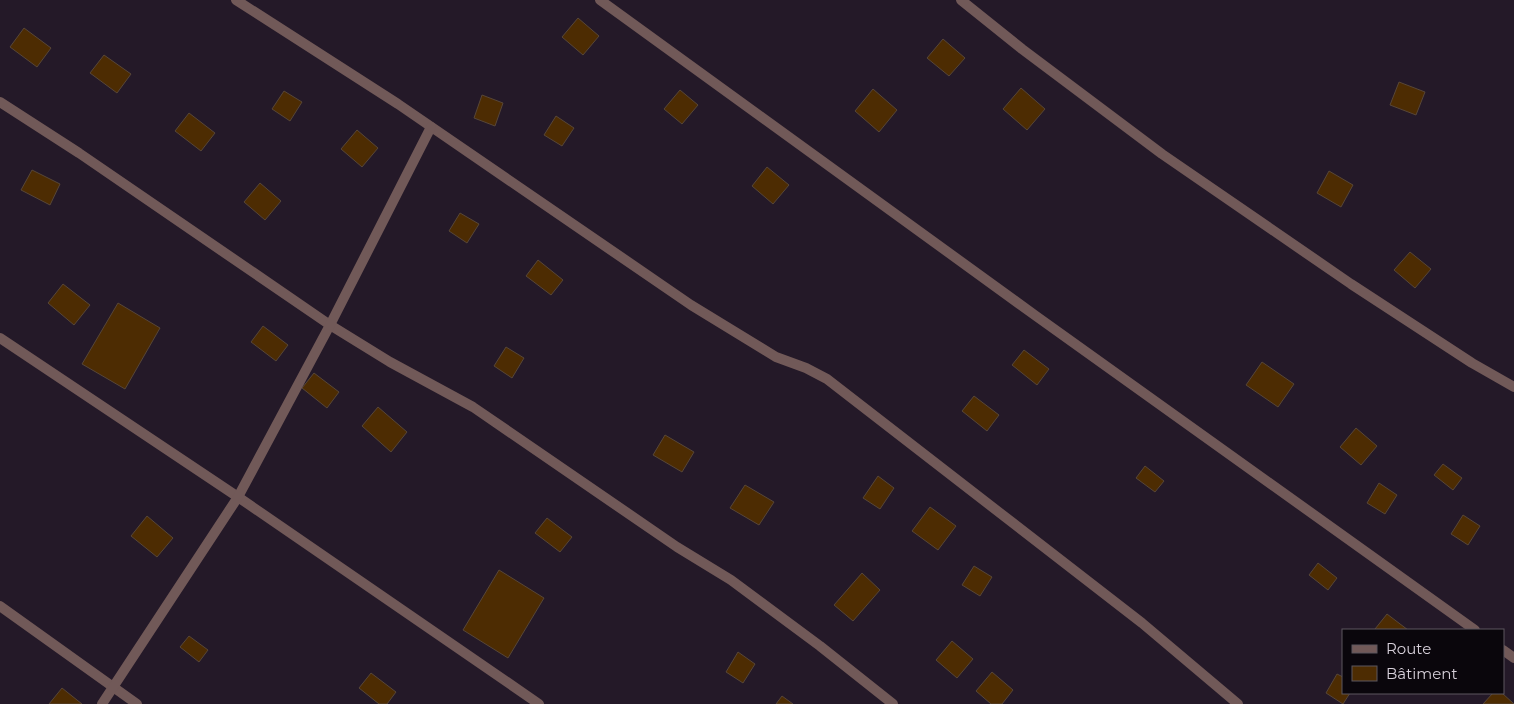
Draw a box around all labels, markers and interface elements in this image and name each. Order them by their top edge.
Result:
legend [1342,629,1504,694]
text: Route [1386,639,1431,658]
text: Bâtiment [1386,664,1458,683]

